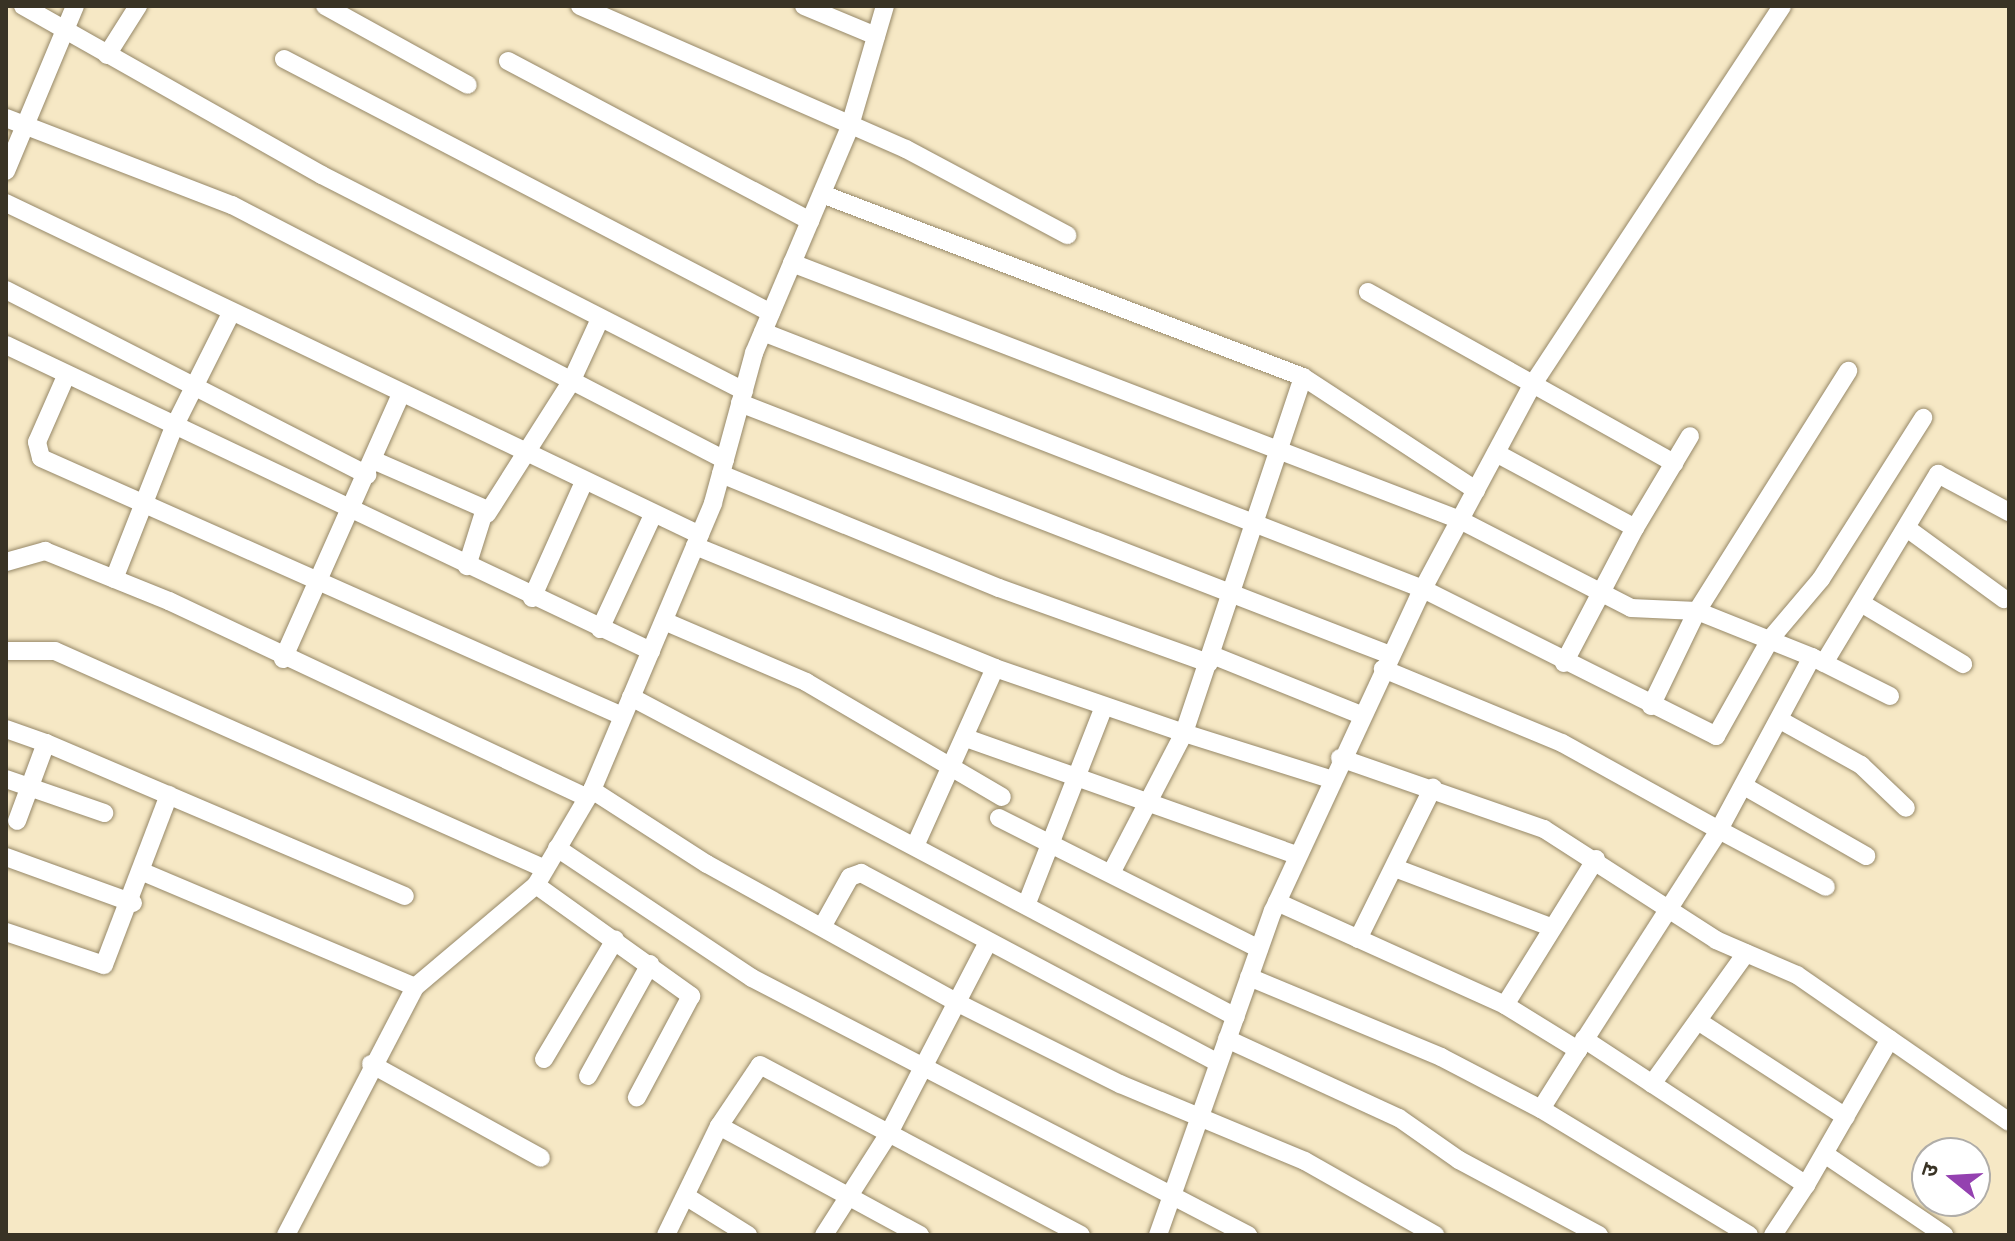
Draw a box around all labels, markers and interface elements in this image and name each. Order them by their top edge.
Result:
north arrow [1911,1137,1991,1217]
text: उ [1915,1160,1944,1180]

